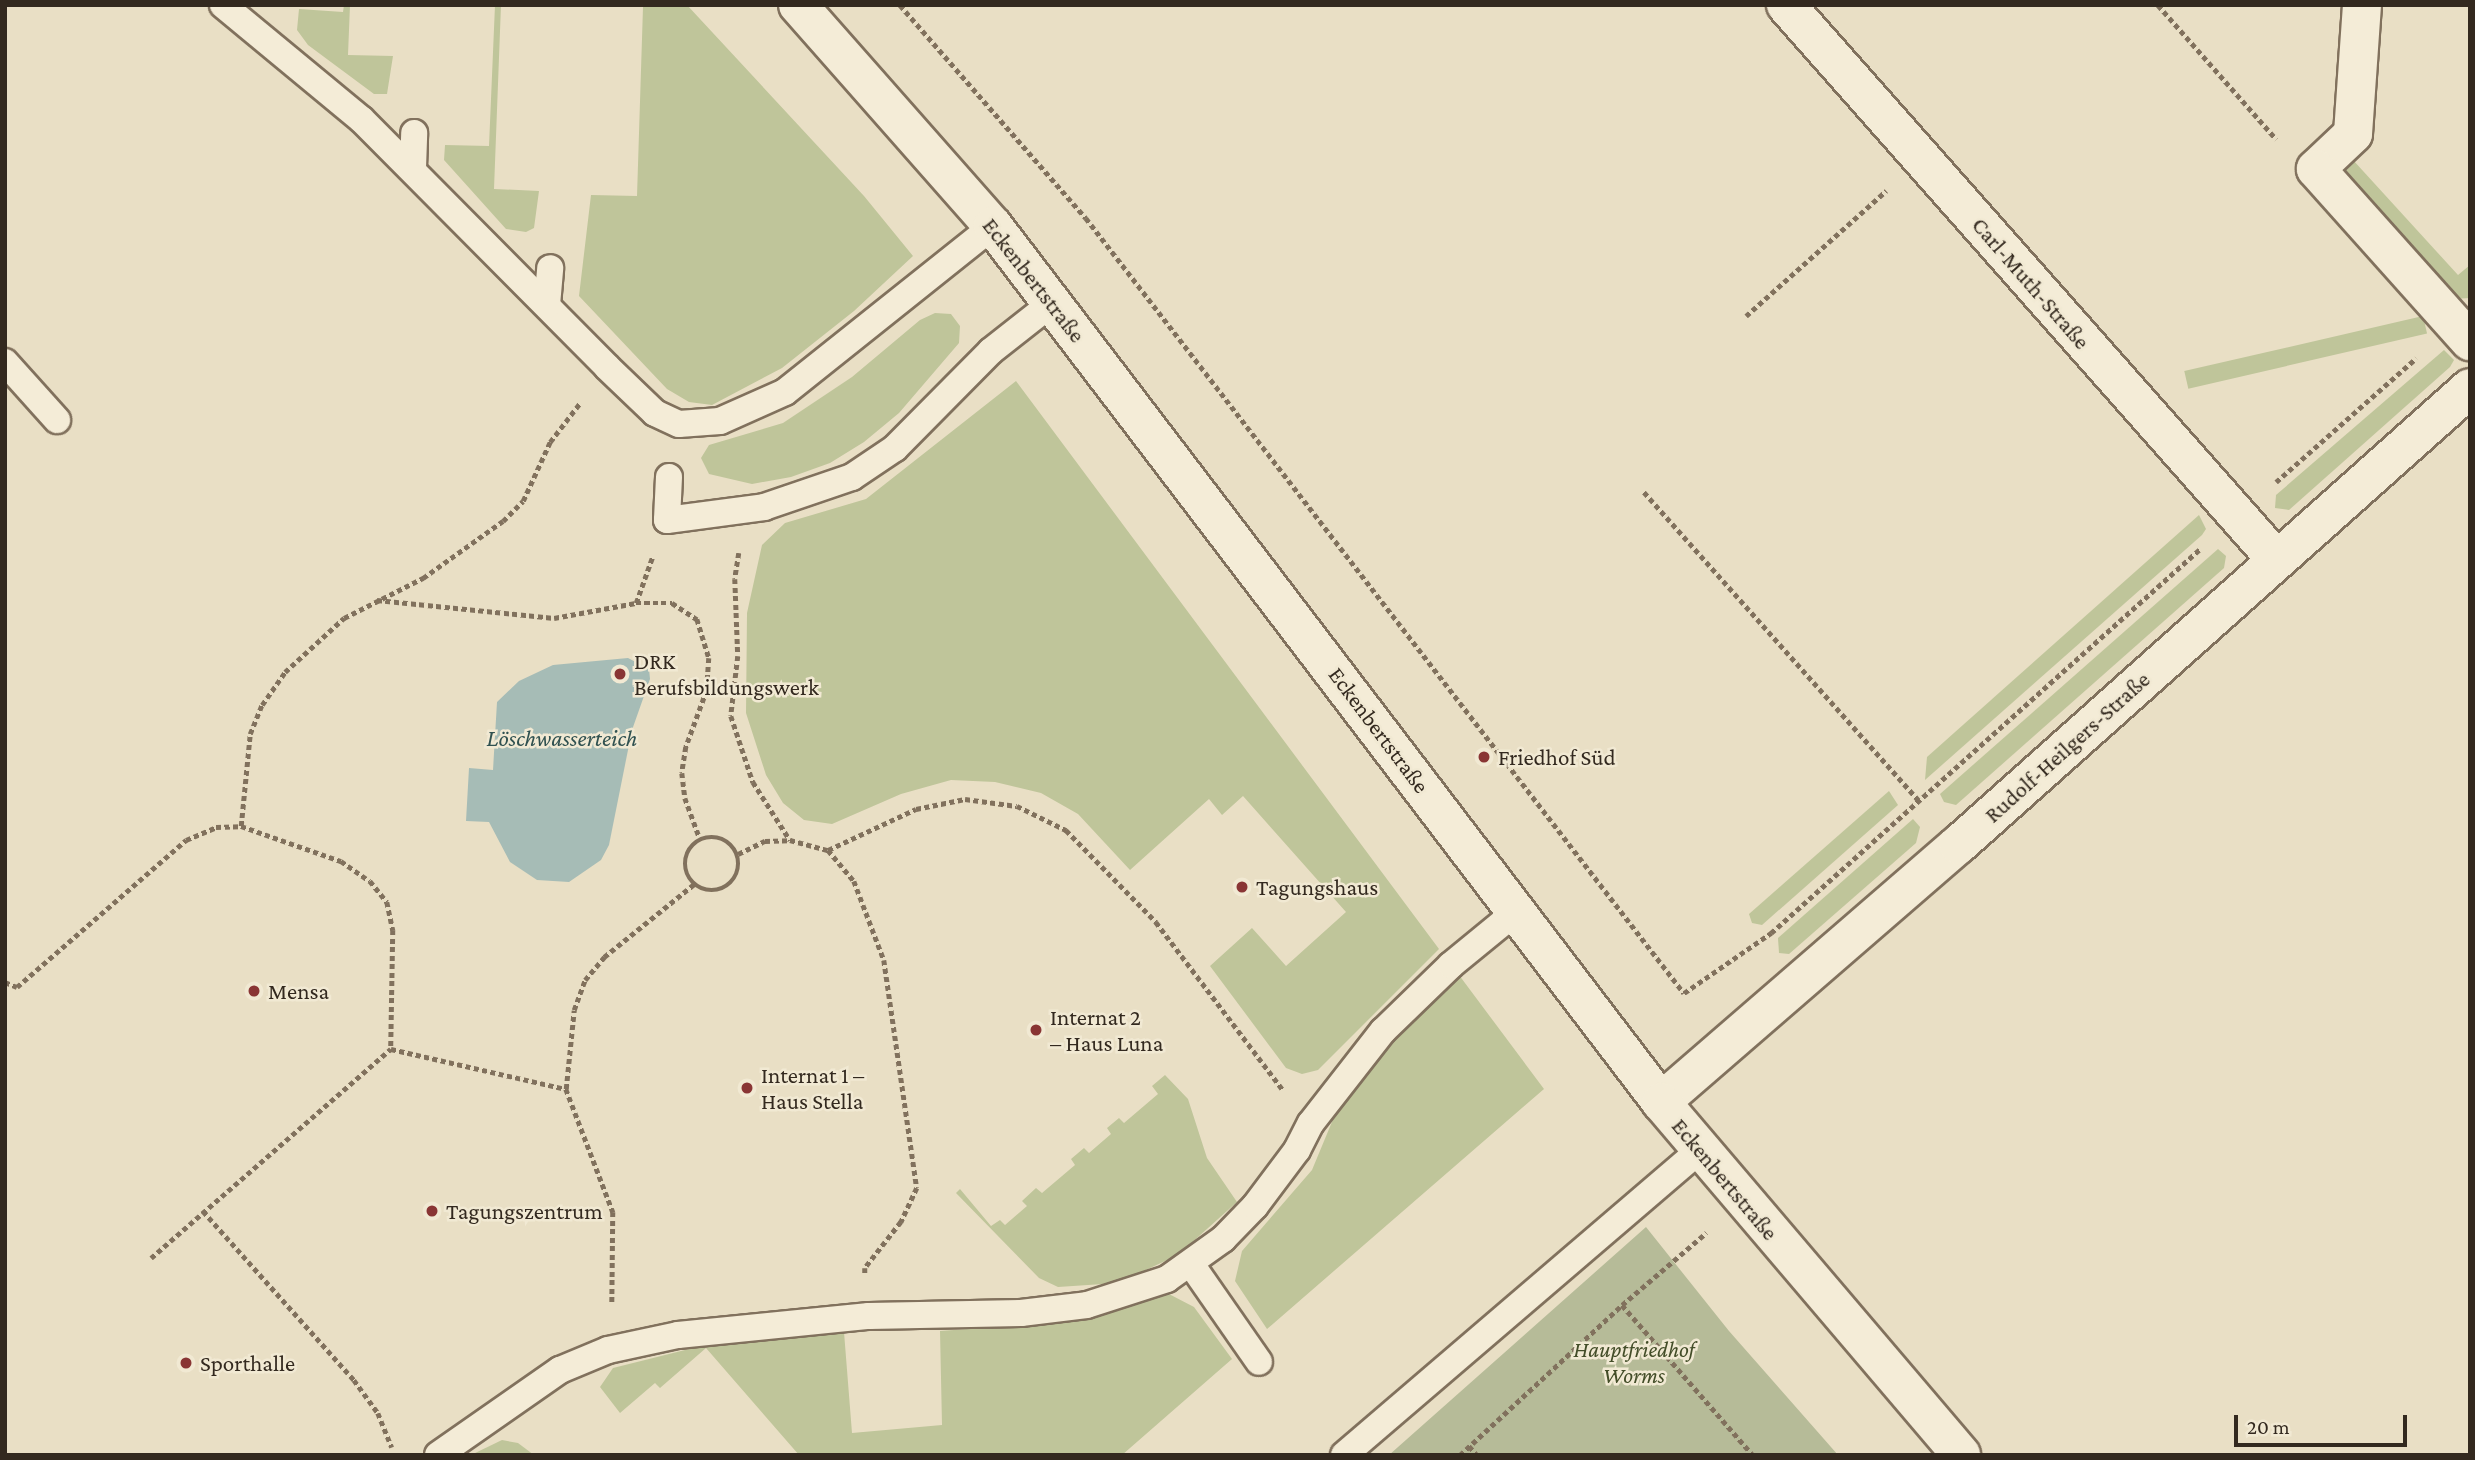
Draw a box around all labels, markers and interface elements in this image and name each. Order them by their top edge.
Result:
street label: Carl-Muth-Straße [1966,211,2096,355]
street label: Eckenbertstraße [977,212,1091,348]
place label: DRK Berufsbildungswerk [634,647,819,701]
street label: Eckenbertstraße [1323,662,1435,798]
marker: DRK Berufsbildungswerk [612,666,628,682]
street label: Rudolf-Heilgers-Straße [1979,666,2155,828]
water label: Löschwasserteich [487,724,637,752]
place label: Friedhof Süd [1498,743,1616,771]
marker: Friedhof Süd [1476,749,1492,765]
place label: Tagungshaus [1256,873,1378,901]
marker: Tagungshaus [1234,879,1250,895]
place label: Mensa [268,977,329,1005]
marker: Mensa [246,983,262,999]
place label: Internat 2 – Haus Luna [1050,1003,1163,1057]
marker: Internat 2 – Haus Luna [1028,1022,1044,1038]
place label: Internat 1 – Haus Stella [761,1061,864,1115]
marker: Internat 1 – Haus Stella [739,1080,755,1096]
street label: Eckenbertstraße [1666,1112,1784,1246]
place label: Tagungszentrum [446,1197,603,1225]
marker: Tagungszentrum [424,1203,440,1219]
park label: Hauptfriedhof Worms [1573,1335,1695,1389]
place label: Sporthalle [200,1349,295,1377]
marker: Sporthalle [178,1355,194,1371]
scale bar [2237,1400,2410,1444]
text: 20 m [2247,1415,2290,1439]

